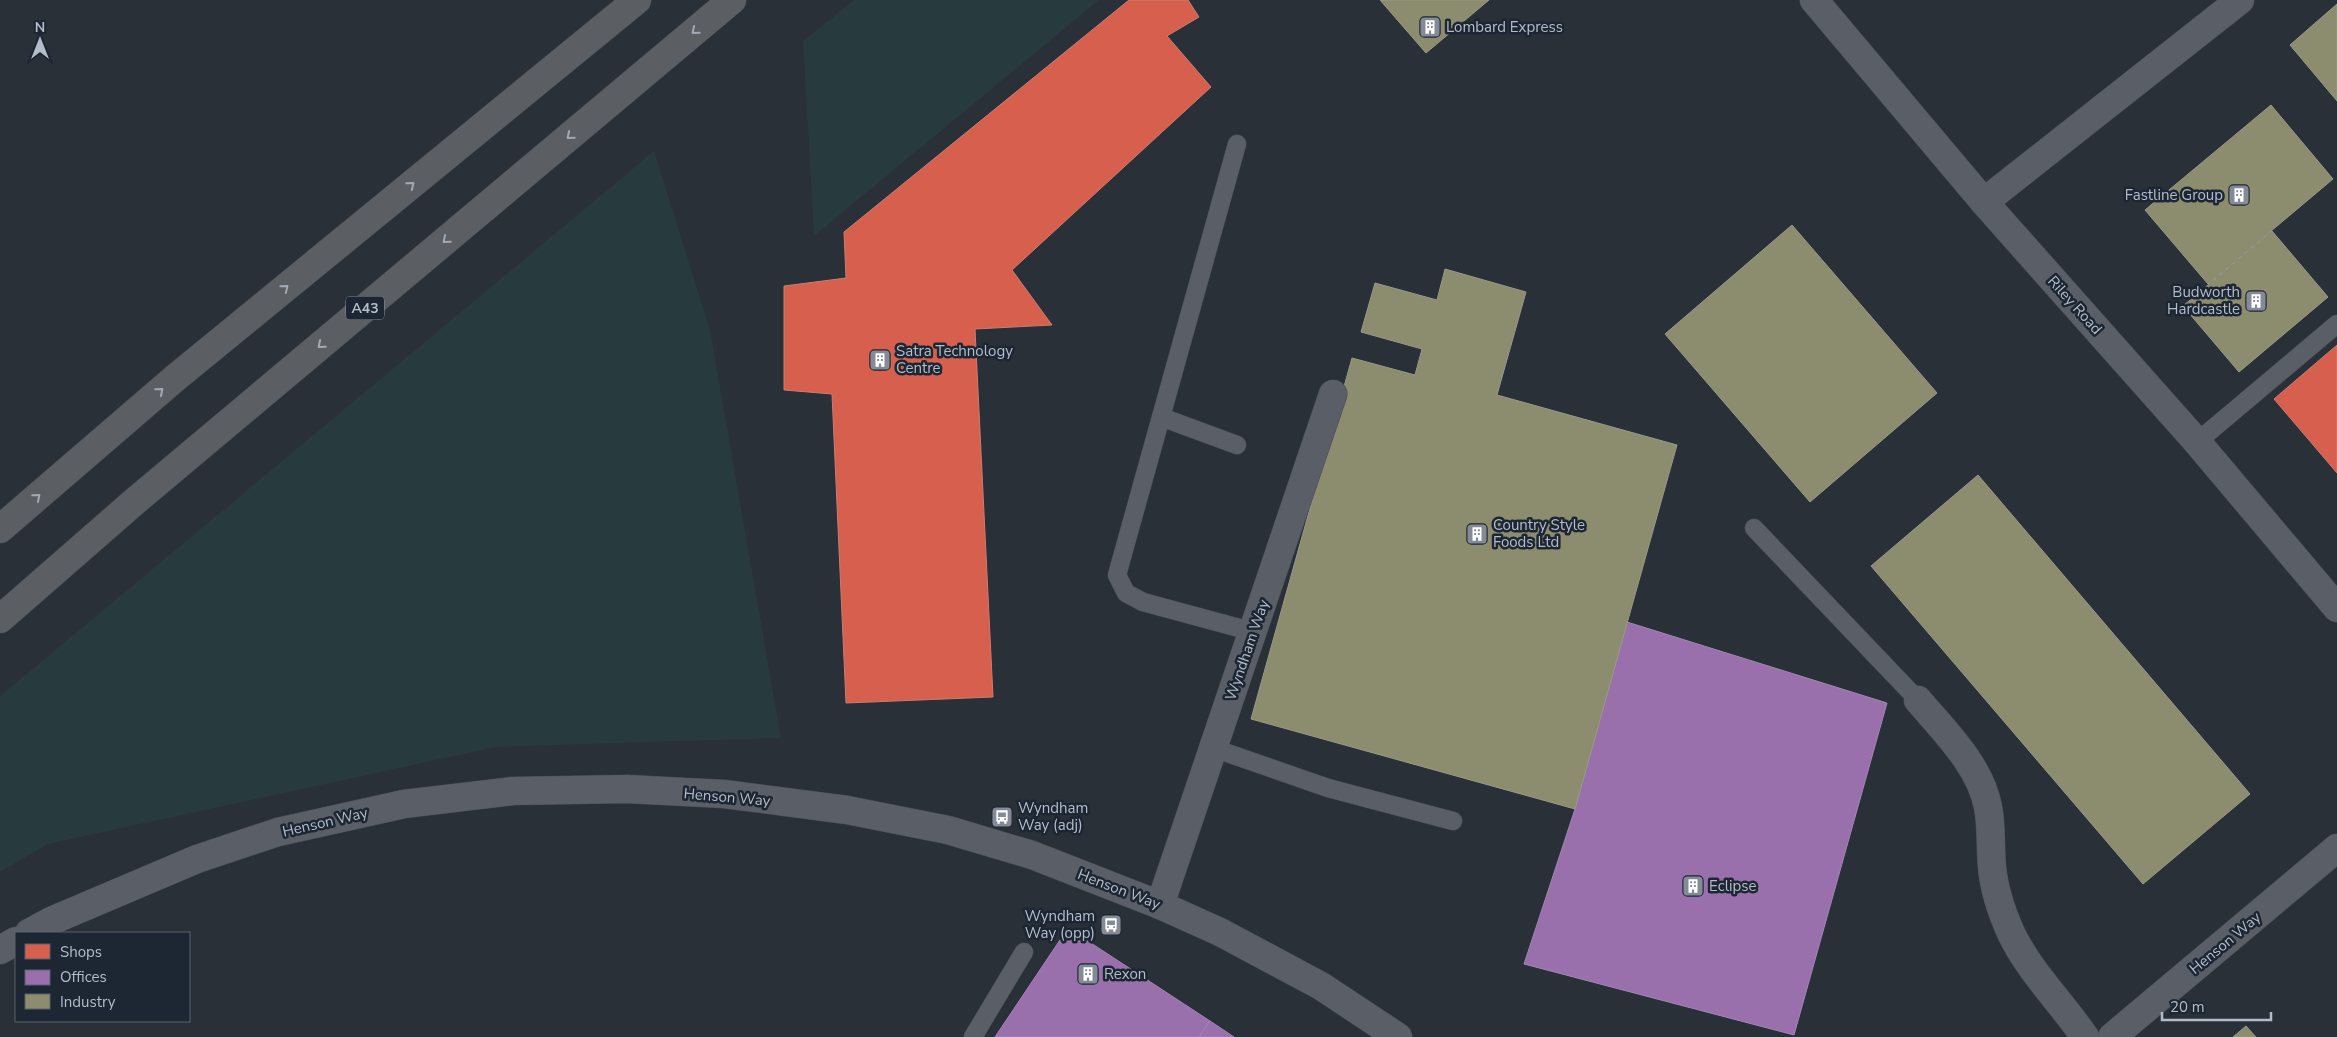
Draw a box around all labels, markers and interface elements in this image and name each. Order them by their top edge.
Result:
north arrow [15,15,65,65]
building icon: Lombard Express [1418,15,1442,39]
place label: Lombard Express [1446,17,1563,37]
text: N [35,18,45,37]
one-way arrow [691,26,700,35]
one-way arrow [567,130,576,138]
one-way arrow [405,183,414,191]
building icon: Fastline Group [2227,183,2251,207]
place label: Fastline Group [2125,185,2223,205]
one-way arrow [442,235,451,244]
street label: Riley Road [2043,271,2107,339]
place label: Budworth Hardcastle [2167,282,2240,319]
one-way arrow [280,285,289,294]
building icon: Budworth Hardcastle [2244,289,2268,313]
road number: A43 [346,296,384,320]
one-way arrow [318,339,327,347]
place label: Satra Technology Centre [896,341,1013,378]
building icon: Satra Technology Centre [868,348,892,372]
one-way arrow [154,389,163,397]
one-way arrow [31,495,40,503]
place label: Country Style Foods Ltd [1493,515,1585,552]
building icon: Country Style Foods Ltd [1465,522,1489,546]
street label: Wyndham Way [1220,597,1274,703]
street label: Henson Way [683,783,772,811]
place label: Wyndham Way (adj) [1018,798,1088,835]
street label: Henson Way [280,802,370,842]
bus stop icon: Wyndham Way (adj) [990,805,1014,829]
street label: Henson Way [1075,864,1164,914]
building icon: Eclipse [1681,874,1705,898]
place label: Eclipse [1709,876,1757,896]
place label: Wyndham Way (opp) [1025,906,1095,943]
street label: Henson Way [2185,907,2265,979]
bus stop icon: Wyndham Way (opp) [1099,913,1123,937]
legend [15,932,190,1022]
text: Shops [60,942,102,962]
building icon: Rexon [1076,962,1100,986]
place label: Rexon [1104,964,1146,984]
text: Offices [60,967,107,987]
scale bar [2162,990,2271,1022]
text: Industry [60,992,116,1012]
text: 20 m [2170,997,2205,1017]

